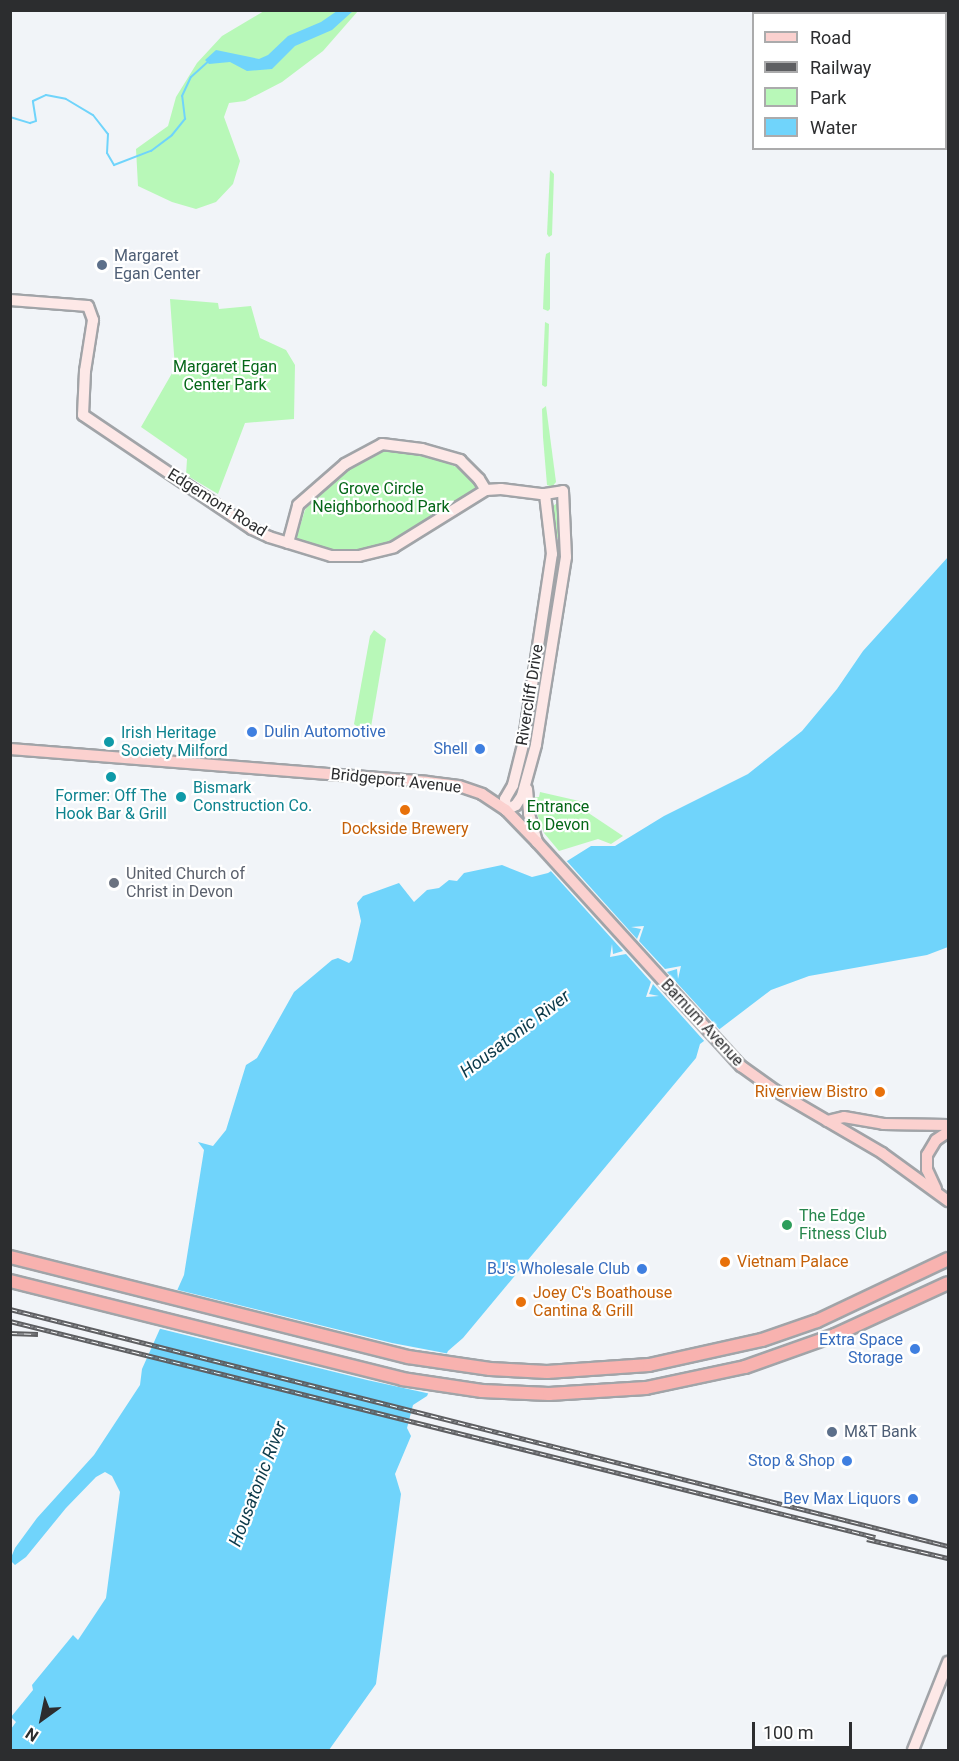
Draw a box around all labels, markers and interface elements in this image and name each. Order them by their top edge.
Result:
legend [752,12,947,150]
text: Road [810,27,851,48]
text: Railway [810,57,871,78]
text: Park [810,87,846,108]
text: Water [810,117,857,138]
place label: Margaret Egan Center [114,246,200,284]
marker: Margaret Egan Center [95,258,109,272]
park label: Margaret Egan Center Park [173,357,277,395]
street label: Edgemont Road [164,465,270,541]
park label: Grove Circle Neighborhood Park [312,479,450,517]
street label: Rivercliff Drive [513,643,547,747]
place label: Dulin Automotive [264,722,386,742]
place label: Irish Heritage Society Milford [121,723,228,761]
marker: Dulin Automotive [245,725,259,739]
marker: Irish Heritage Society Milford [102,735,116,749]
place label: Shell [433,739,468,759]
marker: Shell [473,742,487,756]
street label: Bridgeport Avenue [330,765,462,797]
marker: Former: Off The Hook Bar & Grill [104,770,118,784]
place label: Bismark Construction Co. [193,778,312,816]
place label: Former: Off The Hook Bar & Grill [55,786,167,824]
marker: Bismark Construction Co. [174,790,188,804]
park label: Entrance to Devon [527,797,589,835]
marker: Dockside Brewery [398,803,412,817]
place label: Dockside Brewery [341,819,469,839]
place label: United Church of Christ in Devon [126,864,245,902]
marker: United Church of Christ in Devon [107,876,121,890]
street label: Barnum Avenue [657,975,747,1071]
water label: Housatonic River [456,986,574,1082]
place label: Riverview Bistro [755,1082,868,1102]
marker: Riverview Bistro [873,1085,887,1099]
place label: The Edge Fitness Club [799,1206,887,1244]
marker: The Edge Fitness Club [780,1218,794,1232]
place label: Vietnam Palace [737,1252,848,1272]
marker: Vietnam Palace [718,1255,732,1269]
place label: BJ's Wholesale Club [487,1259,630,1279]
marker: BJ's Wholesale Club [635,1262,649,1276]
place label: Joey C's Boathouse Cantina & Grill [533,1283,672,1321]
marker: Joey C's Boathouse Cantina & Grill [514,1295,528,1309]
place label: Extra Space Storage [819,1330,903,1368]
marker: Extra Space Storage [908,1342,922,1356]
water label: Housatonic River [224,1419,292,1549]
place label: M&T Bank [844,1422,917,1442]
marker: M&T Bank [825,1425,839,1439]
place label: Stop & Shop [748,1451,835,1471]
marker: Stop & Shop [840,1454,854,1468]
place label: Bev Max Liquors [783,1489,901,1509]
marker: Bev Max Liquors [906,1492,920,1506]
north arrow [12,1689,72,1749]
scale bar [755,1710,856,1748]
text: 100 m [763,1722,814,1743]
text: N [22,1723,42,1746]

